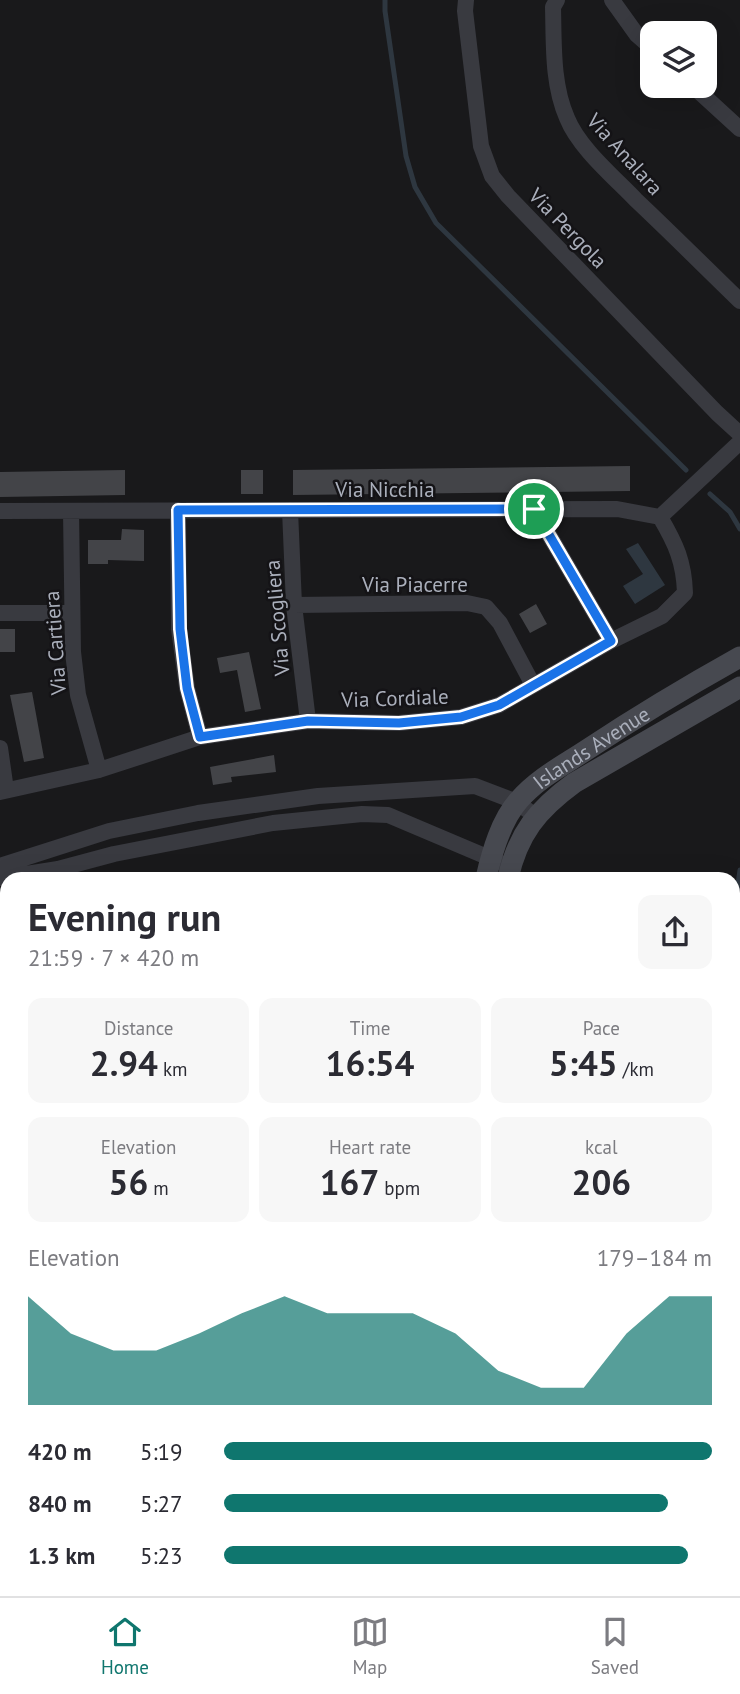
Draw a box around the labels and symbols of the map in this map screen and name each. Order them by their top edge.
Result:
street label: Via Analara [580,107,669,201]
street label: Via Pergola [522,181,613,274]
street label: Via Nicchia [334,476,435,503]
pin [504,479,564,539]
street label: Via Scogliera [258,559,296,678]
street label: Via Piacerre [361,571,468,598]
street label: Via Cartiera [38,590,72,697]
street label: Via Cordiale [340,683,449,713]
street label: Islands Avenue [527,700,654,795]

